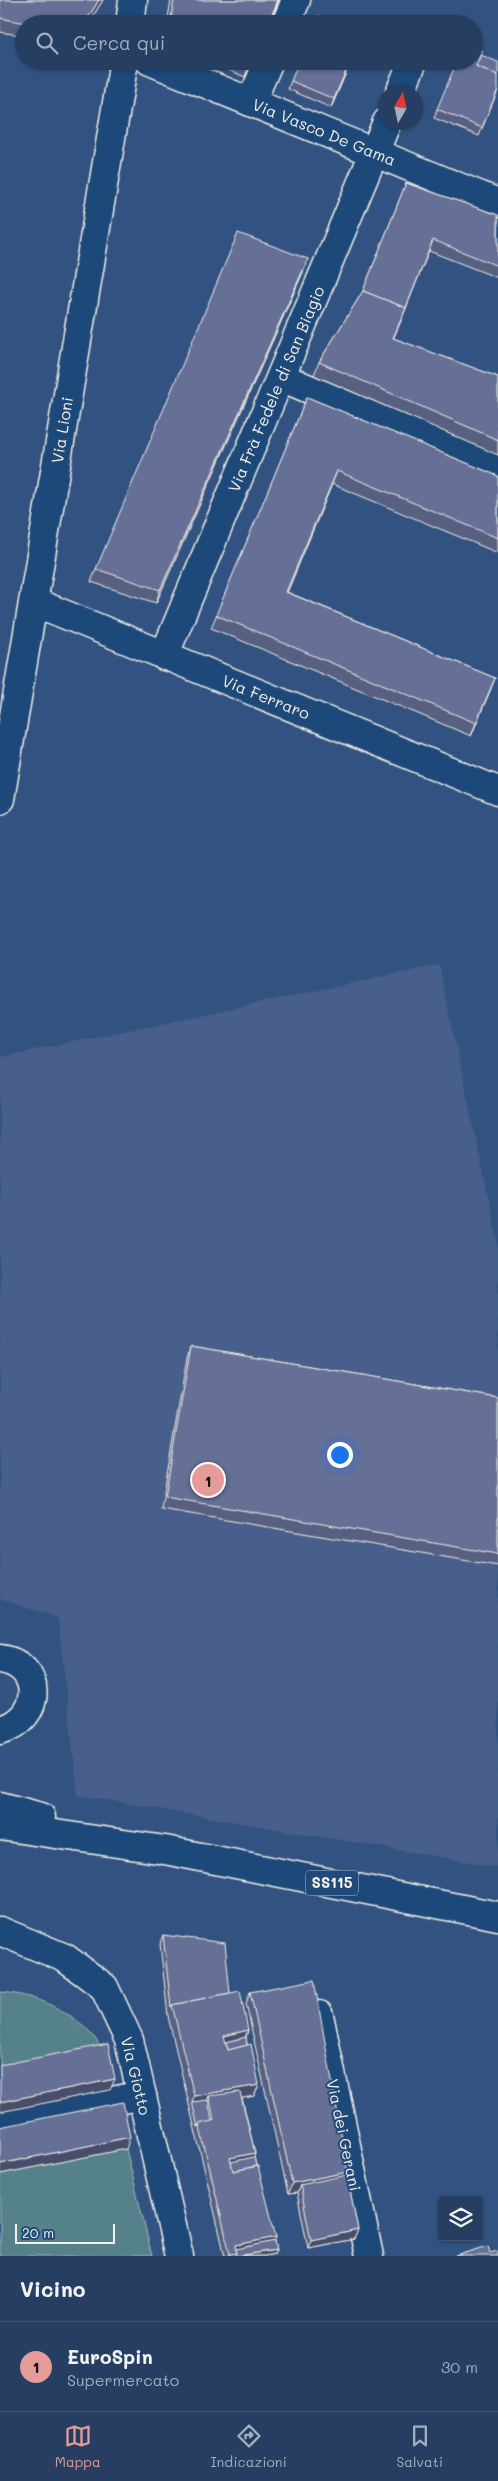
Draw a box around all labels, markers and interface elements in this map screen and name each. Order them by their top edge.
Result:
search box [15,15,483,70]
icon: search [33,29,61,57]
text: Cerca qui [73,30,165,55]
north arrow [378,85,423,130]
street label: Via Vasco De Gama [249,93,399,170]
street label: Via Frà Fedele di San Biagio [223,283,329,495]
street label: Via Lioni [46,395,77,465]
street label: Via Ferraro [219,669,313,724]
your location [327,1442,353,1468]
pin: 1 [192,1461,224,1499]
road number: SS115 [306,1870,358,1896]
street label: Via Giotto [117,2034,156,2117]
street label: Via dei Gerani [322,2077,367,2193]
map controls [438,2196,483,2241]
button: layers [438,2196,483,2241]
scale bar [15,2221,115,2244]
text: 20 m [22,2223,54,2242]
text: Vicino [20,2275,85,2302]
text: EuroSpin [67,2344,153,2369]
text: 1 [32,2356,40,2377]
text: 30 m [441,2356,478,2377]
text: Supermercato [67,2369,179,2390]
tab: Mappa [55,2422,101,2471]
tab: Indicazioni [210,2422,287,2471]
tab: Salvati [396,2422,443,2471]

